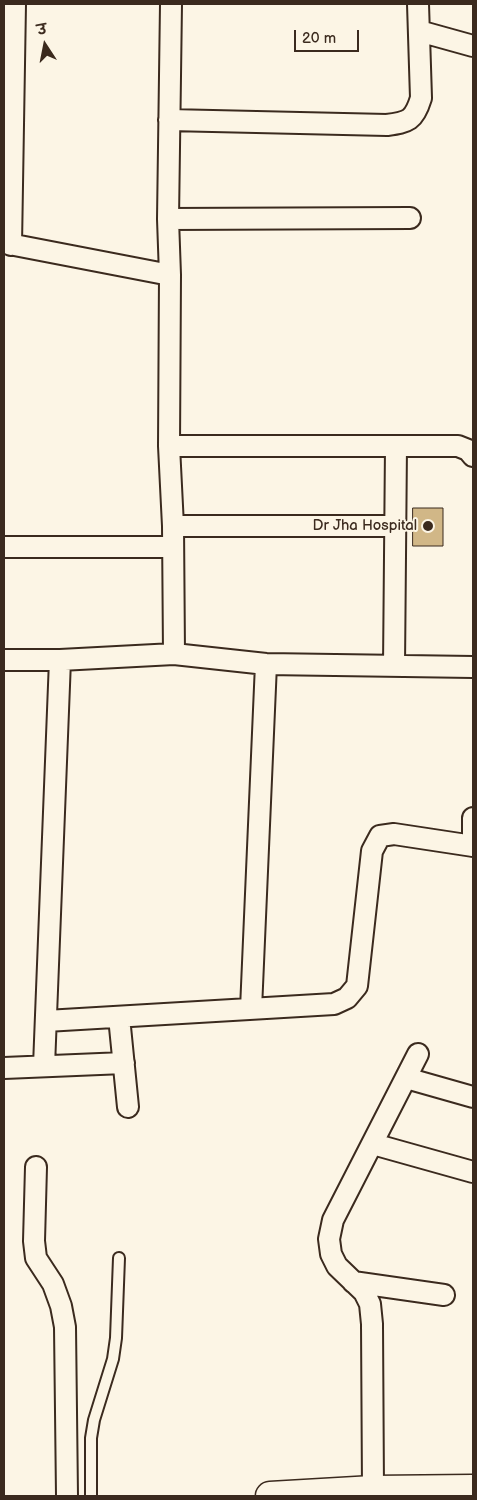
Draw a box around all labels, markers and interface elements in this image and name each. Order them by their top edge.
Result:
north arrow [20,20,70,70]
scale bar [297,20,362,52]
text: उ [36,21,48,39]
text: 20 m [302,29,336,48]
place label: Dr Jha Hospital [313,517,417,535]
marker: Dr Jha Hospital [421,519,435,533]

